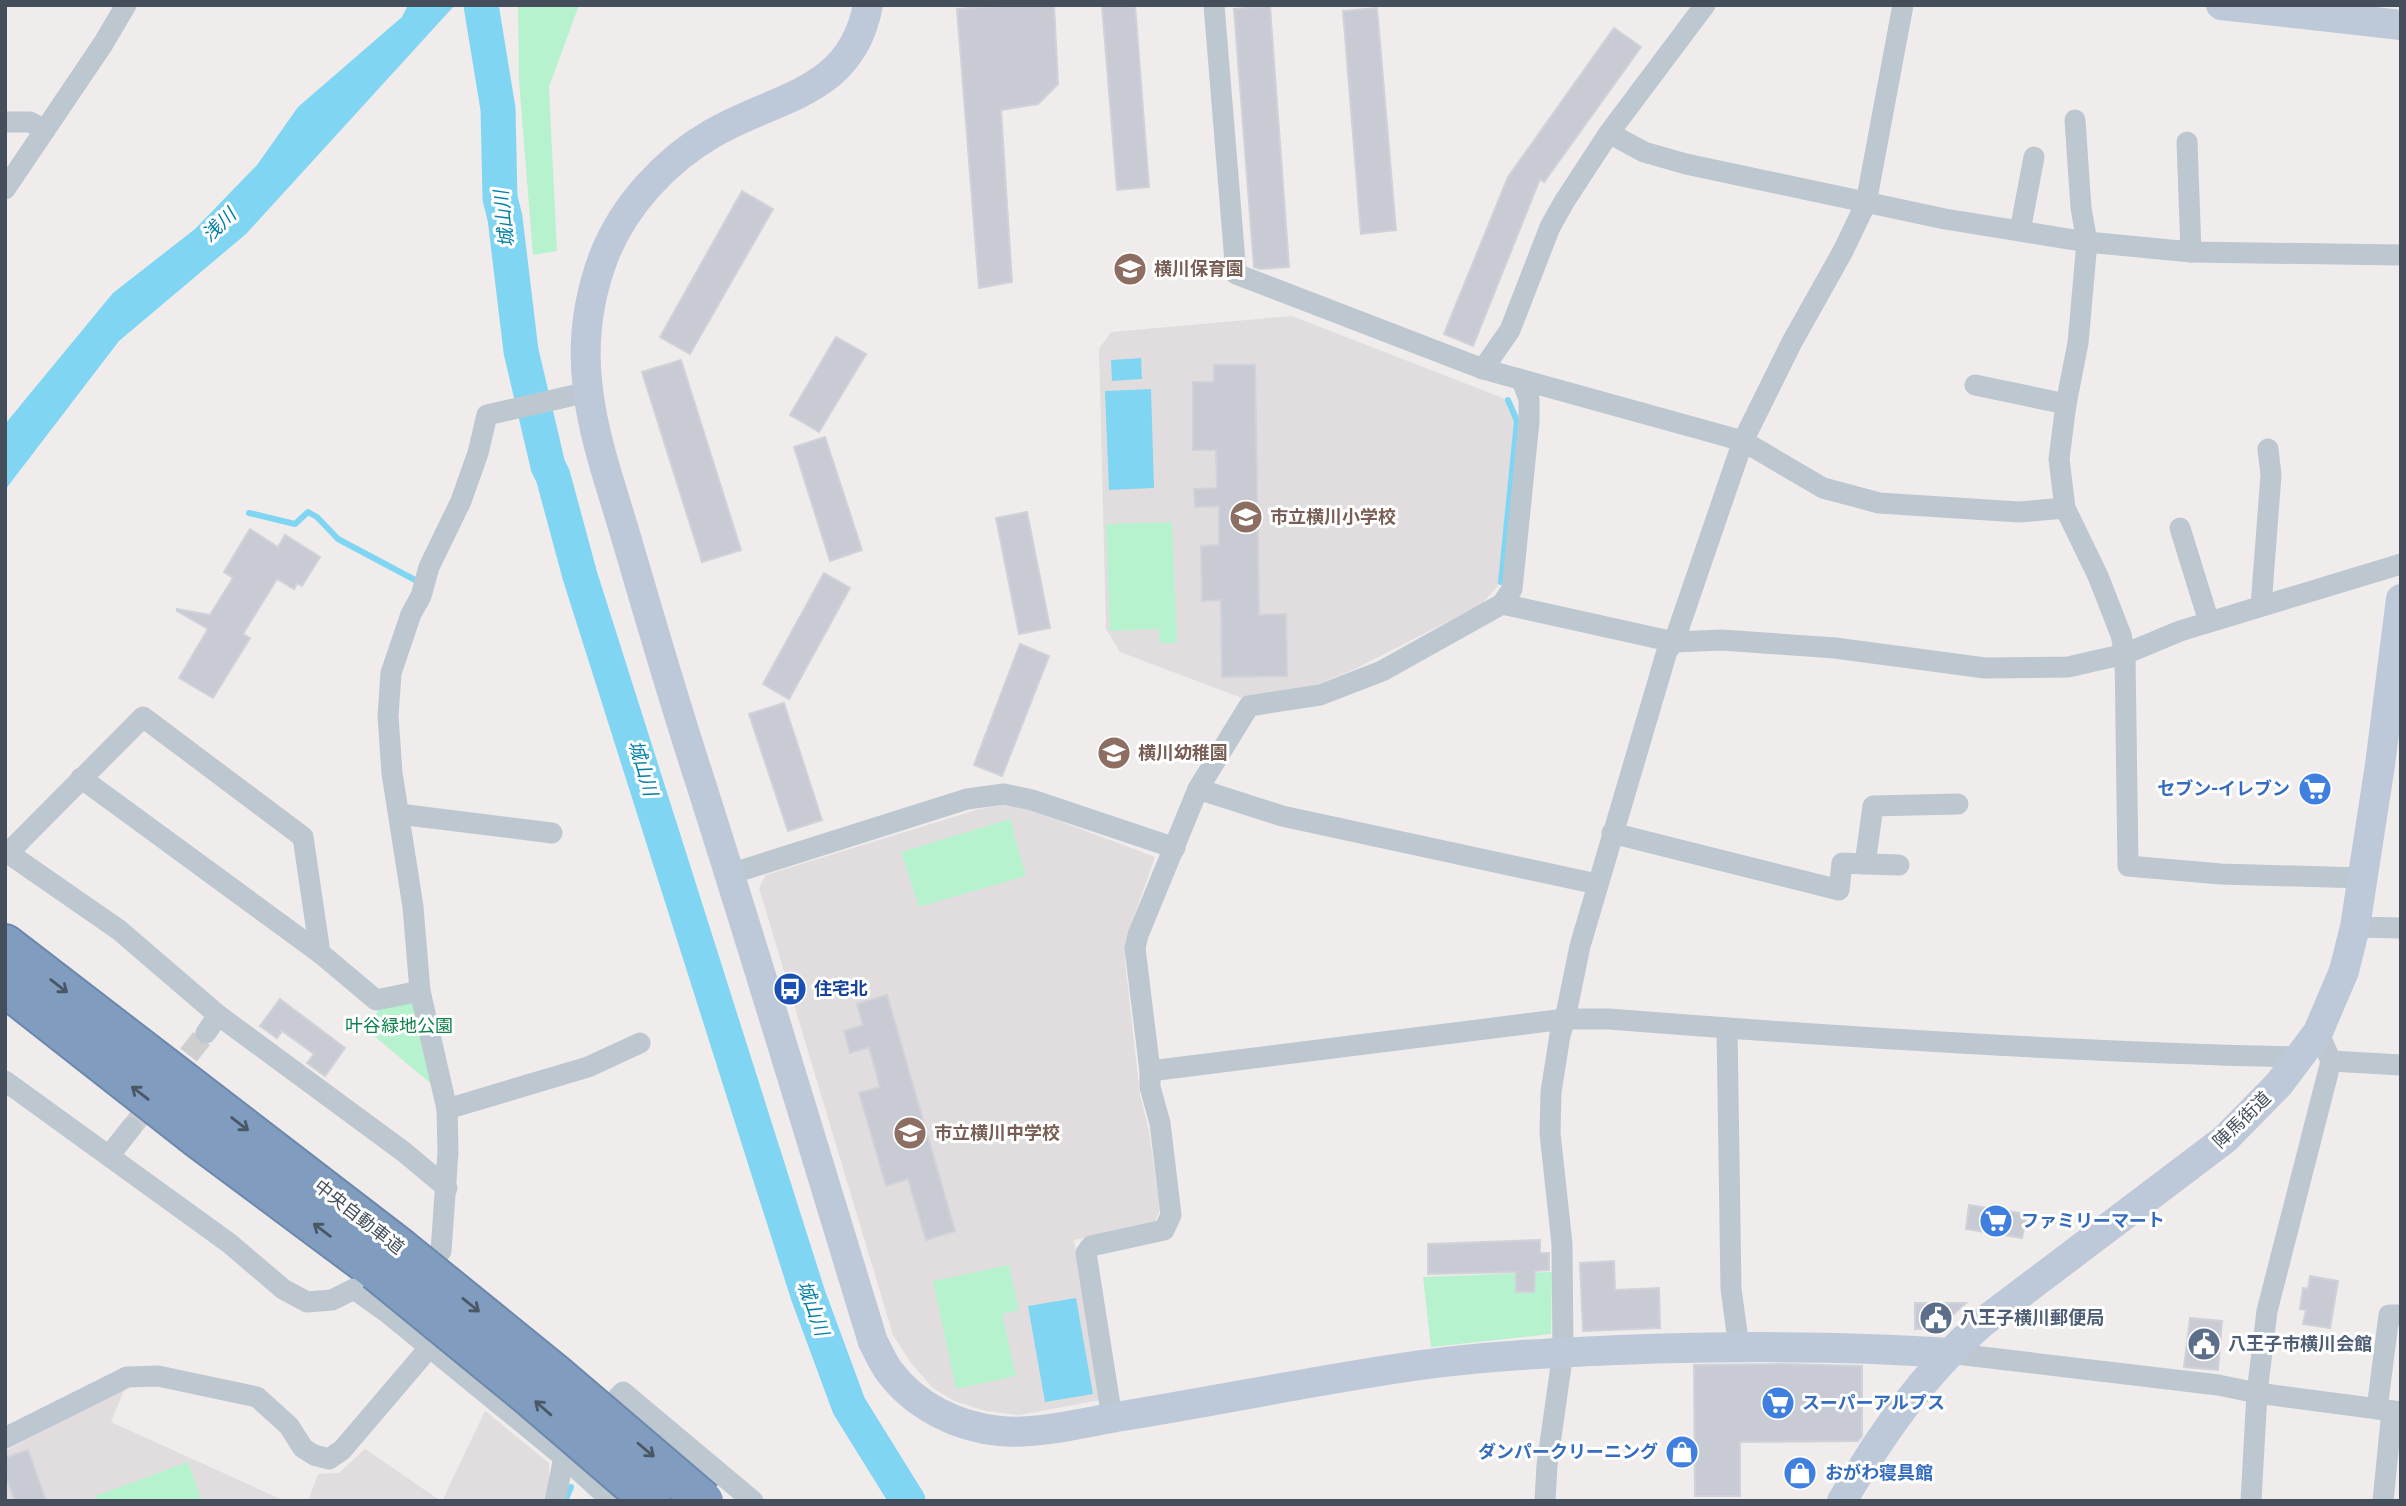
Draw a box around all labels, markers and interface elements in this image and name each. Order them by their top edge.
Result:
water label: 城山川 [489,187,518,249]
water label: 浅川 [197,202,242,246]
school or university icon: 横川保育園 [1111,250,1149,288]
place label: 横川保育園 [1154,258,1244,280]
school or university icon: 市立横川小学校 [1227,498,1265,536]
place label: 市立横川小学校 [1270,506,1396,528]
school or university icon: 横川幼稚園 [1095,734,1133,772]
water label: 城山川 [624,737,663,801]
place label: 横川幼稚園 [1138,742,1228,764]
supermarket icon: セブン-イレブン [2296,770,2334,808]
place label: セブン-イレブン [2157,778,2290,800]
bus stop icon: 住宅北 [771,970,809,1008]
one-way arrow [50,978,68,993]
place label: 住宅北 [814,978,868,1000]
park label: 叶谷緑地公園 [345,1015,453,1037]
one-way arrow [132,1085,150,1100]
street label: 陣馬街道 [2208,1087,2276,1153]
school or university icon: 市立横川中学校 [891,1114,929,1152]
one-way arrow [230,1117,248,1132]
place label: 市立横川中学校 [934,1122,1060,1144]
street label: 中央自動車道 [310,1175,408,1259]
supermarket icon: ファミリーマート [1977,1202,2015,1240]
place label: ファミリーマート [2021,1210,2165,1232]
one-way arrow [313,1223,332,1237]
water label: 城山川 [792,1277,834,1341]
one-way arrow [461,1298,479,1313]
public building icon: 八王子横川郵便局 [1917,1299,1955,1337]
place label: 八王子横川郵便局 [1960,1307,2104,1329]
public building icon: 八王子市横川会館 [2185,1325,2223,1363]
place label: 八王子市横川会館 [2228,1333,2372,1355]
supermarket icon: スーパーアルプス [1759,1384,1797,1422]
place label: スーパーアルプス [1802,1392,1945,1414]
one-way arrow [534,1400,552,1416]
shop icon: ダンパークリーニング [1663,1433,1701,1471]
place label: ダンパークリーニング [1478,1441,1658,1463]
one-way arrow [636,1443,654,1458]
shop icon: おがわ寝具館 [1781,1454,1819,1492]
place label: おがわ寝具館 [1825,1462,1933,1484]

